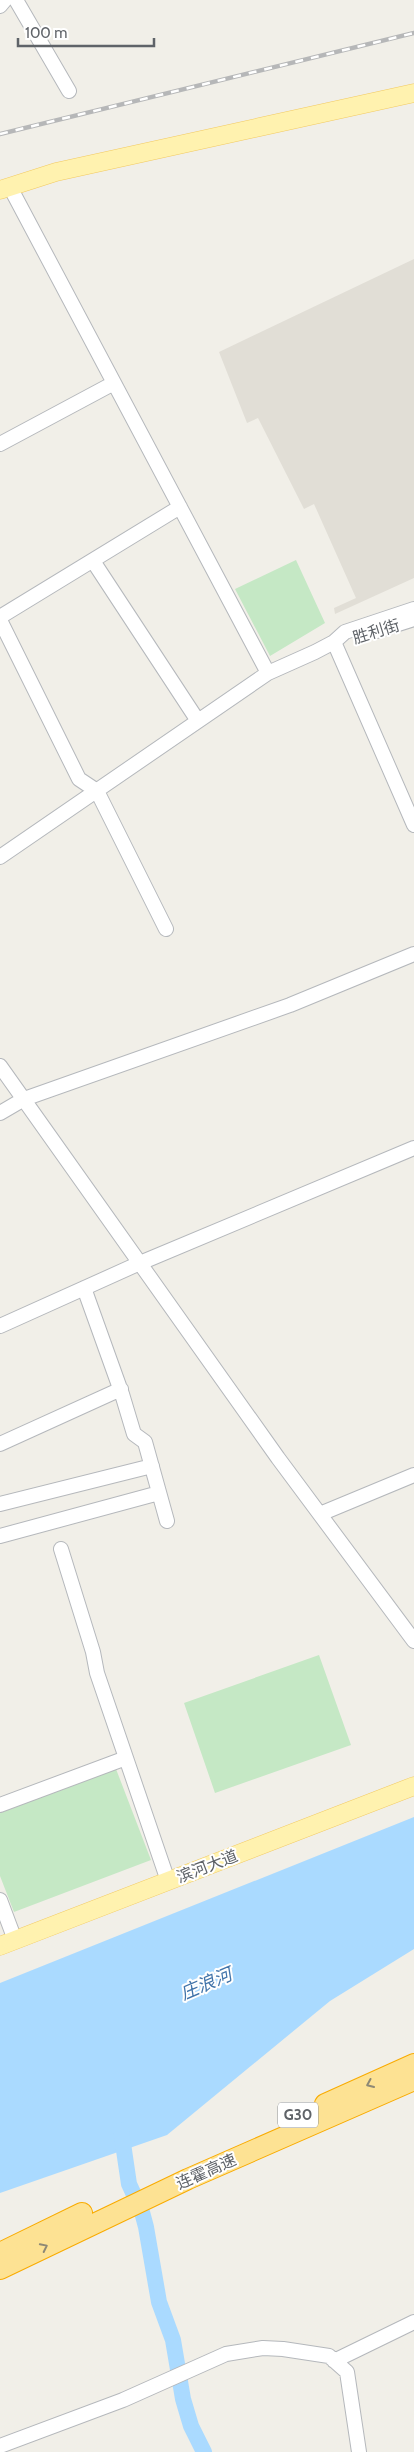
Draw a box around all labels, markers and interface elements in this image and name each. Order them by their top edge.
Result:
scale bar [18,15,154,47]
text: 100 m [25,24,67,42]
street label: 胜利街 [350,615,402,648]
street label: 滨河大道 [174,1846,240,1887]
water label: 庄浪河 [177,1962,238,2005]
one-way arrow [366,2077,375,2087]
road number: G30 [278,2102,318,2128]
street label: 连霍高速 [173,2150,239,2193]
one-way arrow [39,2243,48,2254]

